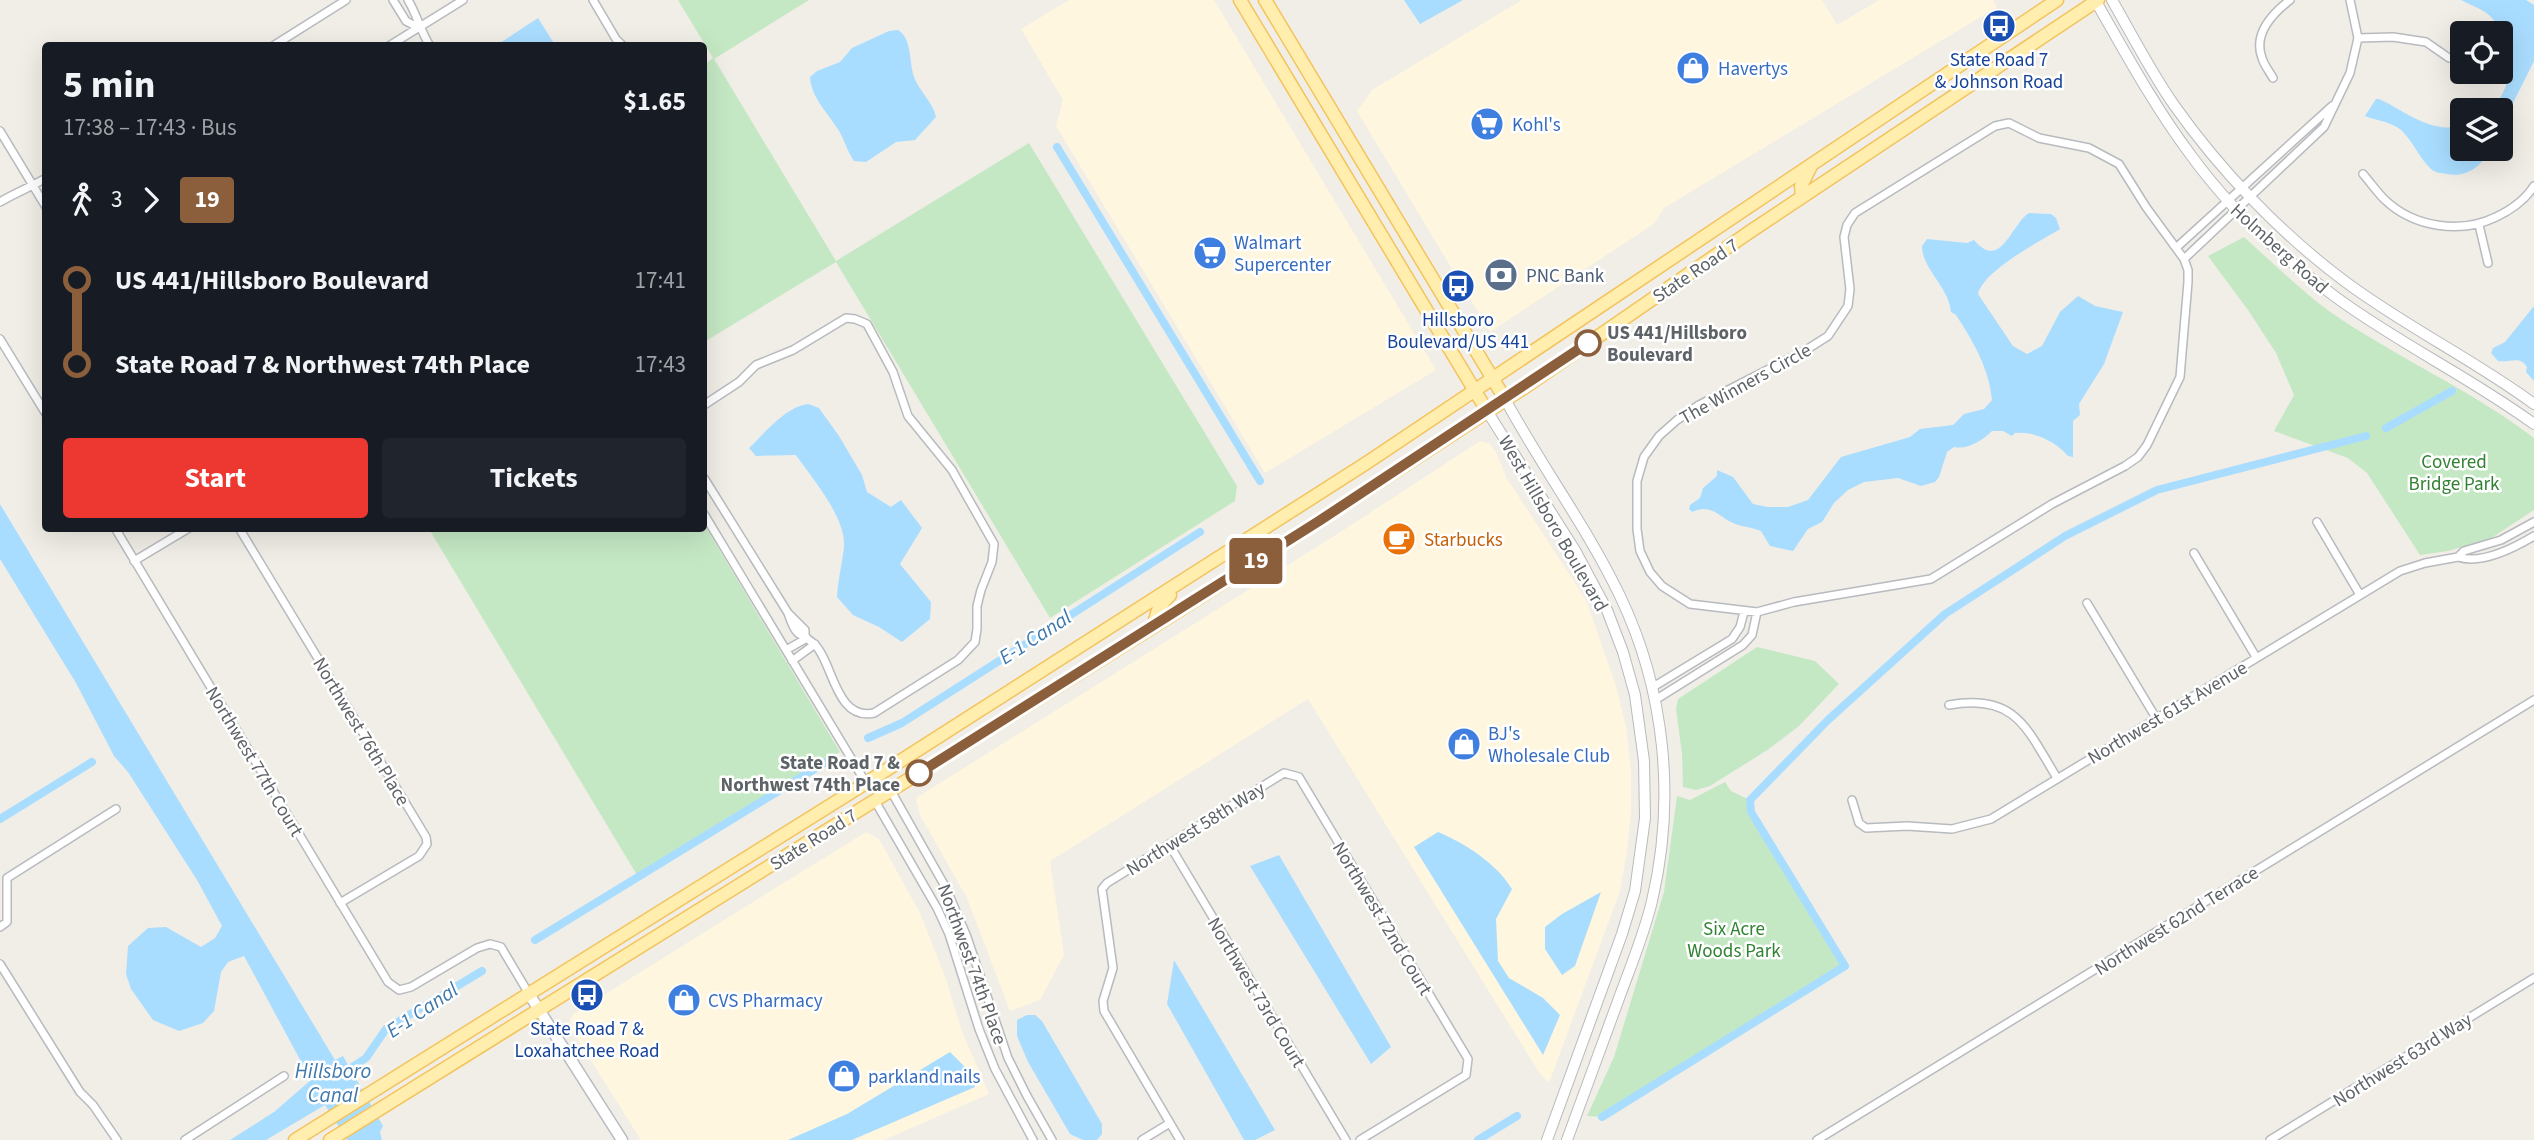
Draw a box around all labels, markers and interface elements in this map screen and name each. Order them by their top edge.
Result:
bus stop icon: State Road 7 & Johnson Road [1980,7,2018,45]
map controls [2450,21,2513,161]
button: locate [2450,21,2513,84]
place label: State Road 7 & Johnson Road [1935,47,2063,96]
shop icon: Havertys [1674,49,1712,87]
place label: Havertys [1718,56,1788,83]
text: 5 min [63,58,155,112]
text: $1.65 [623,83,686,120]
button: layers [2450,98,2513,161]
supermarket icon: Kohl's [1468,105,1506,143]
text: 17:38 – 17:43 · Bus [63,111,237,144]
place label: Kohl's [1512,112,1561,139]
icon: walk [63,181,101,219]
icon: forward [132,181,170,219]
text: 19 [194,182,220,217]
text: 3 [111,183,122,216]
street label: Holmberg Road [2224,198,2334,301]
place label: Walmart Supercenter [1234,230,1332,279]
street label: State Road 7 [1647,233,1744,310]
supermarket icon: Walmart Supercenter [1191,234,1229,272]
bank icon: PNC Bank [1482,256,1520,294]
text: US 441/Hillsboro Boulevard [115,262,429,299]
place label: PNC Bank [1526,263,1605,290]
text: 17:41 [635,264,686,297]
bus stop icon: Hillsboro Boulevard/US 441 [1439,267,1477,305]
place label: Hillsboro Boulevard/US 441 [1387,307,1529,356]
place label: US 441/Hillsboro Boulevard [1607,320,1747,369]
marker: US 441/Hillsboro Boulevard [1575,330,1601,356]
street label: The Winners Circle [1675,337,1816,432]
text: State Road 7 & Northwest 74th Place [115,346,530,383]
text: 17:43 [635,348,686,381]
street label: West Hillsboro Boulevard [1491,431,1614,617]
button: Start [63,438,368,518]
button: Tickets [382,438,686,518]
park label: Covered Bridge Park [2408,449,2500,498]
cafe icon: Starbucks [1380,520,1418,558]
place label: Starbucks [1424,527,1503,554]
line badge: 19 [1224,538,1288,584]
text: 19 [1243,543,1269,578]
water label: E-1 Canal [993,602,1078,672]
street label: Northwest 76th Place [306,652,416,811]
street label: Northwest 61st Avenue [2083,655,2253,772]
street label: Northwest 77th Court [198,682,310,842]
place label: BJ's Wholesale Club [1488,721,1610,770]
shop icon: BJ's Wholesale Club [1445,725,1483,763]
place label: State Road 7 & Northwest 74th Place [721,750,900,799]
marker: State Road 7 & Northwest 74th Place [906,760,932,786]
street label: Northwest 58th Way [1121,776,1271,883]
street label: State Road 7 [765,803,863,878]
street label: Northwest 72nd Court [1325,837,1439,1001]
street label: Northwest 62nd Terrace [2090,860,2264,983]
street label: Northwest 74th Place [930,880,1013,1049]
street label: Northwest 73rd Court [1200,913,1312,1073]
park label: Six Acre Woods Park [1687,916,1781,965]
water label: E-1 Canal [380,974,465,1045]
bus stop icon: State Road 7 & Loxahatchee Road [568,976,606,1014]
shop icon: CVS Pharmacy [665,981,703,1019]
place label: CVS Pharmacy [708,988,823,1015]
street label: Northwest 63rd Way [2328,1007,2478,1114]
place label: State Road 7 & Loxahatchee Road [514,1016,660,1065]
water label: Hillsboro Canal [295,1056,371,1110]
shop icon: parkland nails [825,1057,863,1095]
place label: parkland nails [868,1064,981,1091]

